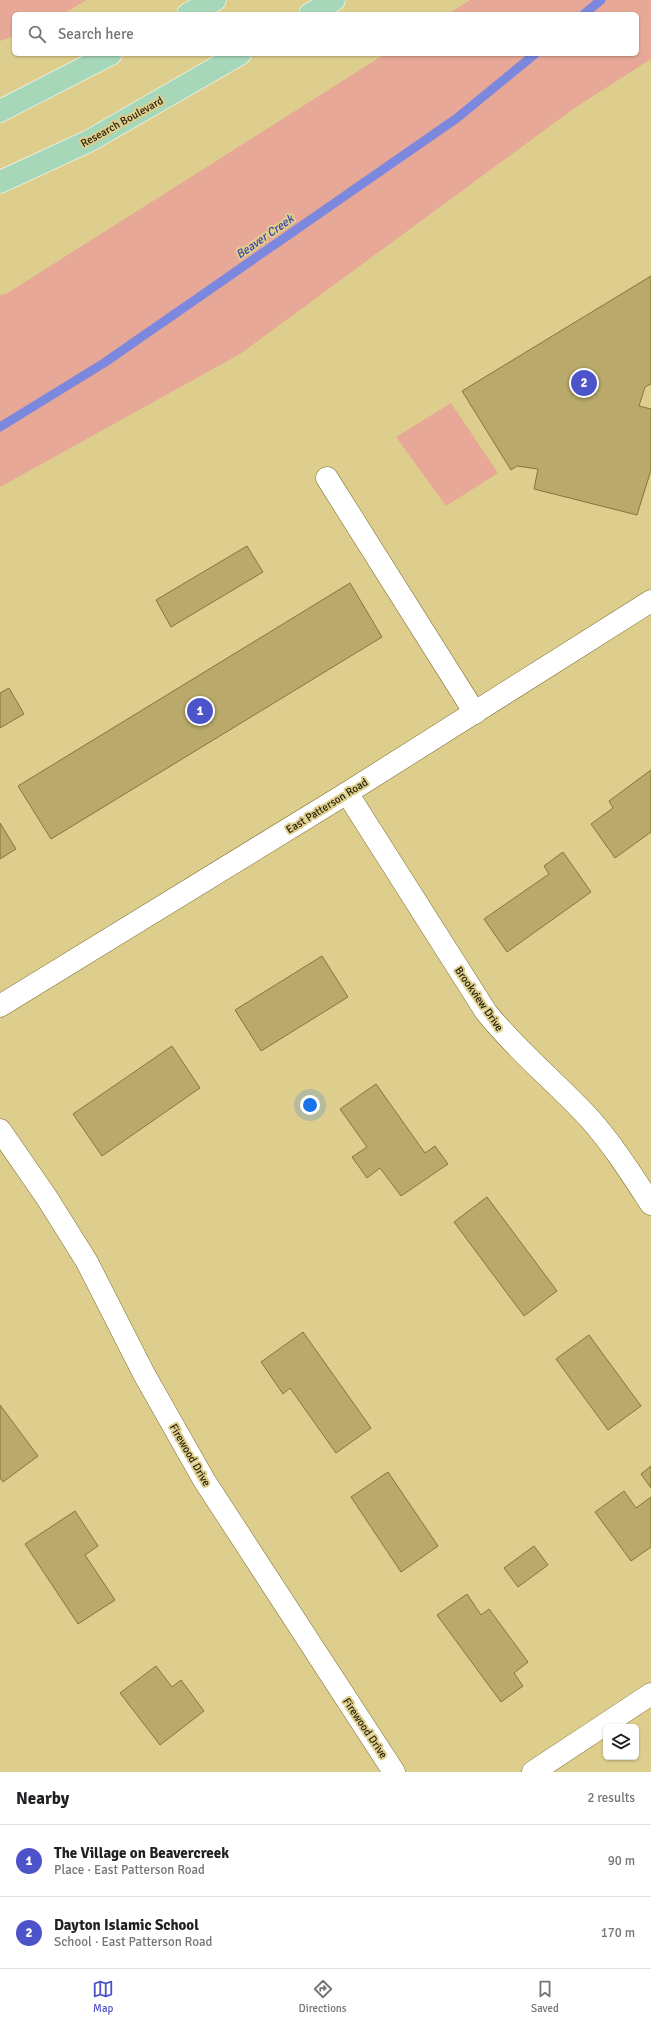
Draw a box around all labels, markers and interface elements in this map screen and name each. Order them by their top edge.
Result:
search box [12,12,639,56]
icon: search [26,23,48,45]
text: Search here [58,25,134,43]
street label: Research Boulevard [78,94,166,150]
water label: Beaver Creek [233,211,298,262]
pin: 2 [571,368,597,398]
pin: 1 [187,696,213,726]
street label: East Patterson Road [284,776,370,836]
street label: Brookview Drive [452,964,506,1034]
your location [300,1095,320,1115]
street label: Firewood Drive [167,1421,213,1489]
street label: Firewood Drive [340,1695,390,1761]
map controls [603,1724,639,1760]
button: layers [603,1724,639,1760]
text: Nearby [16,1788,69,1809]
text: 2 results [587,1790,635,1806]
text: The Village on Beavercreek [54,1844,229,1862]
text: 1 [25,1853,33,1869]
text: 90 m [608,1853,635,1869]
text: Place · East Patterson Road [54,1862,205,1878]
text: Dayton Islamic School [54,1916,199,1934]
text: 2 [25,1925,33,1941]
text: 170 m [601,1925,635,1941]
text: School · East Patterson Road [54,1934,212,1950]
tab: Map [92,1978,114,2015]
tab: Directions [299,1978,347,2015]
tab: Saved [531,1978,559,2015]

